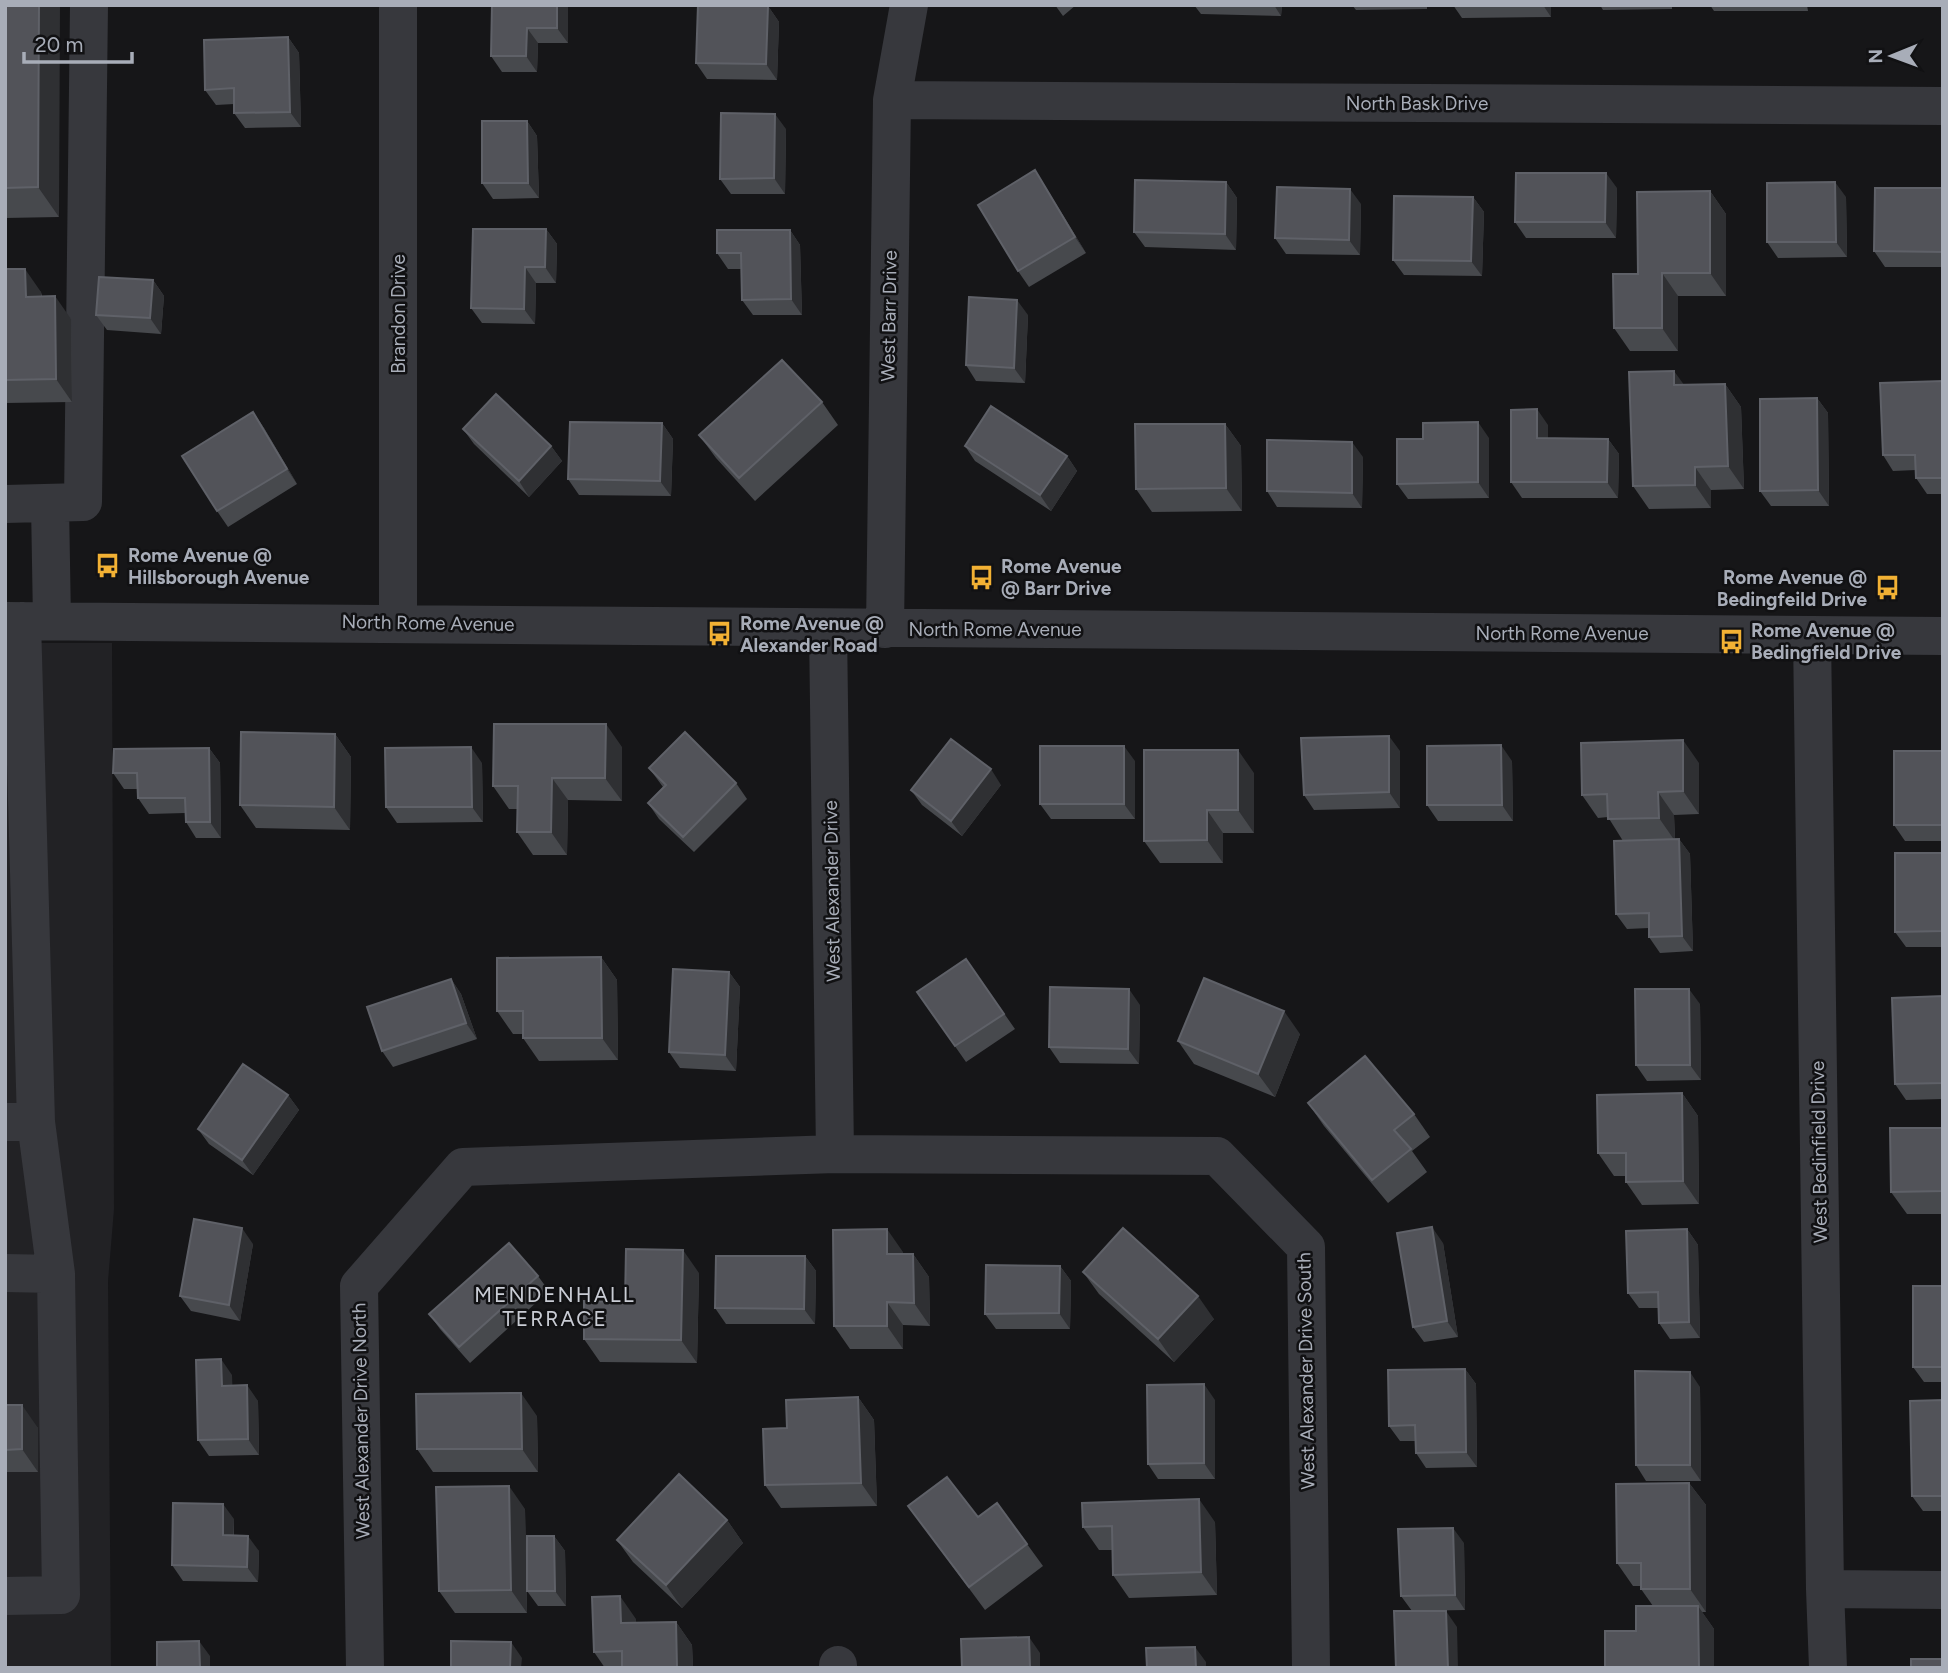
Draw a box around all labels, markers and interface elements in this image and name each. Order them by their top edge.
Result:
scale bar [24,21,133,65]
north arrow [1857,21,1927,91]
text: 20 m [35,32,83,57]
text: N [1864,49,1887,64]
street label: North Bask Drive [1346,92,1488,115]
street label: West Barr Drive [876,250,902,382]
street label: Brandon Drive [387,254,410,374]
place label: Rome Avenue @ Hillsborough Avenue [128,544,310,589]
bus stop icon: Rome Avenue @ Hillsborough Avenue [94,552,122,580]
place label: Rome Avenue @ Barr Drive [1001,555,1122,600]
bus stop icon: Rome Avenue @ Barr Drive [967,563,995,591]
place label: Rome Avenue @ Bedingfeild Drive [1717,566,1867,611]
bus stop icon: Rome Avenue @ Bedingfeild Drive [1873,574,1901,602]
street label: North Rome Avenue [341,610,515,636]
place label: Rome Avenue @ Alexander Road [740,612,884,657]
street label: North Rome Avenue [908,618,1082,641]
place label: Rome Avenue @ Bedingfield Drive [1751,619,1902,664]
bus stop icon: Rome Avenue @ Alexander Road [706,620,734,648]
street label: North Rome Avenue [1475,622,1649,645]
bus stop icon: Rome Avenue @ Bedingfield Drive [1717,627,1745,655]
street label: West Alexander Drive [819,800,845,982]
street label: West Bedinfield Drive [1806,1061,1832,1243]
street label: West Alexander Drive South [1292,1252,1320,1490]
district label: MENDENHALL TERRACE [474,1282,636,1331]
street label: West Alexander Drive North [347,1303,375,1539]

